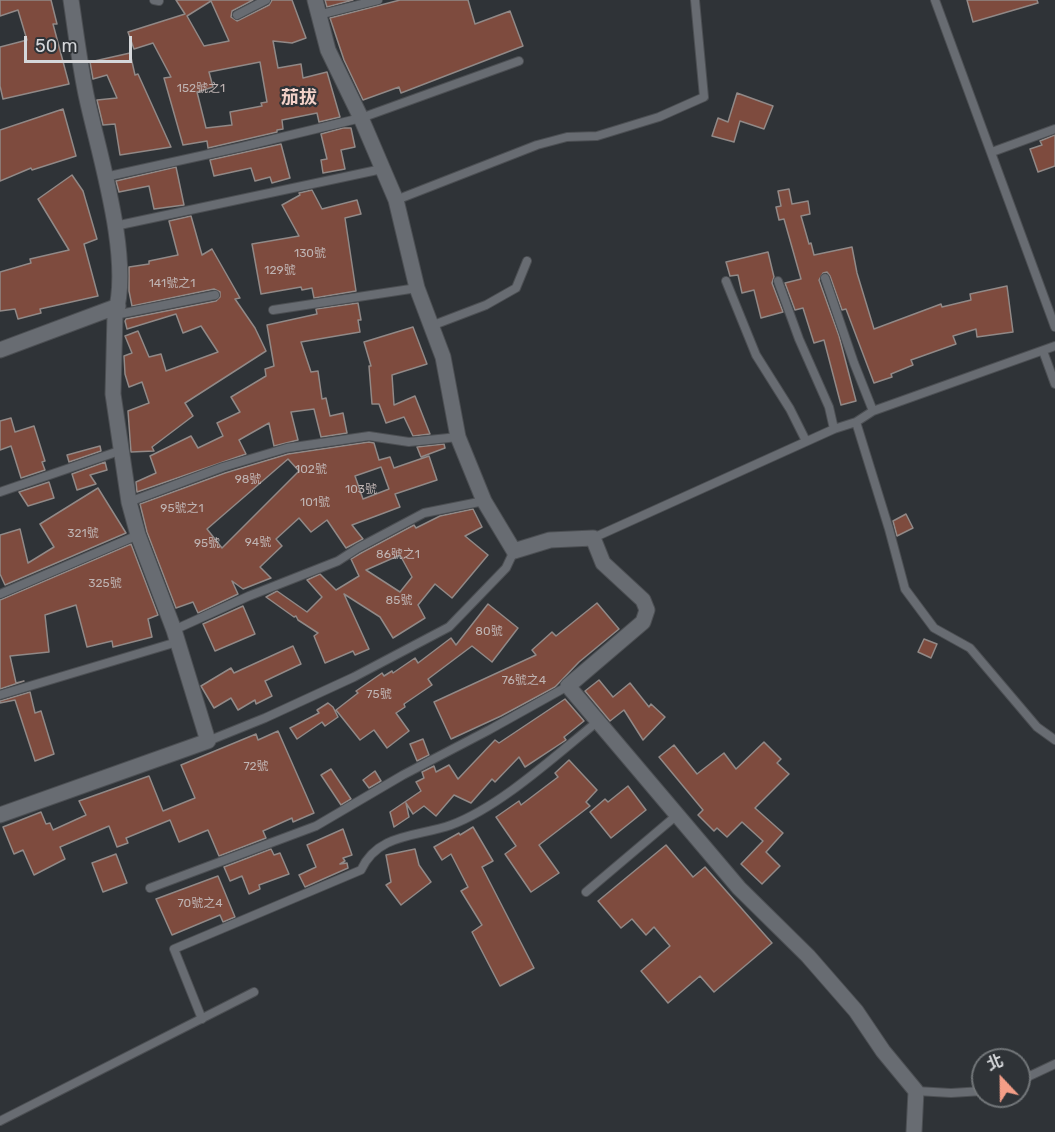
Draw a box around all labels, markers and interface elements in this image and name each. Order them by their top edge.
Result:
scale bar [27,24,135,62]
text: 50 m [35,35,78,57]
house number: 152號之1 [177,82,225,96]
district label: 茄拔 [281,87,317,109]
house number: 130號 [294,247,326,261]
house number: 129號 [264,264,296,278]
house number: 141號之1 [149,277,195,291]
house number: 102號 [295,463,327,477]
house number: 98號 [235,473,261,487]
house number: 103號 [345,483,377,497]
house number: 101號 [300,496,330,510]
house number: 95號之1 [160,502,204,516]
house number: 321號 [67,527,99,541]
house number: 94號 [245,536,271,550]
house number: 95號 [194,537,220,551]
house number: 86號之1 [376,548,420,562]
house number: 325號 [88,577,122,591]
house number: 85號 [386,594,412,608]
house number: 80號 [475,625,503,639]
house number: 76號之4 [502,674,546,688]
house number: 75號 [366,688,392,702]
house number: 72號 [243,760,269,774]
house number: 70號之4 [177,897,223,911]
north arrow [971,1048,1031,1108]
text: 北 [984,1051,1006,1075]

